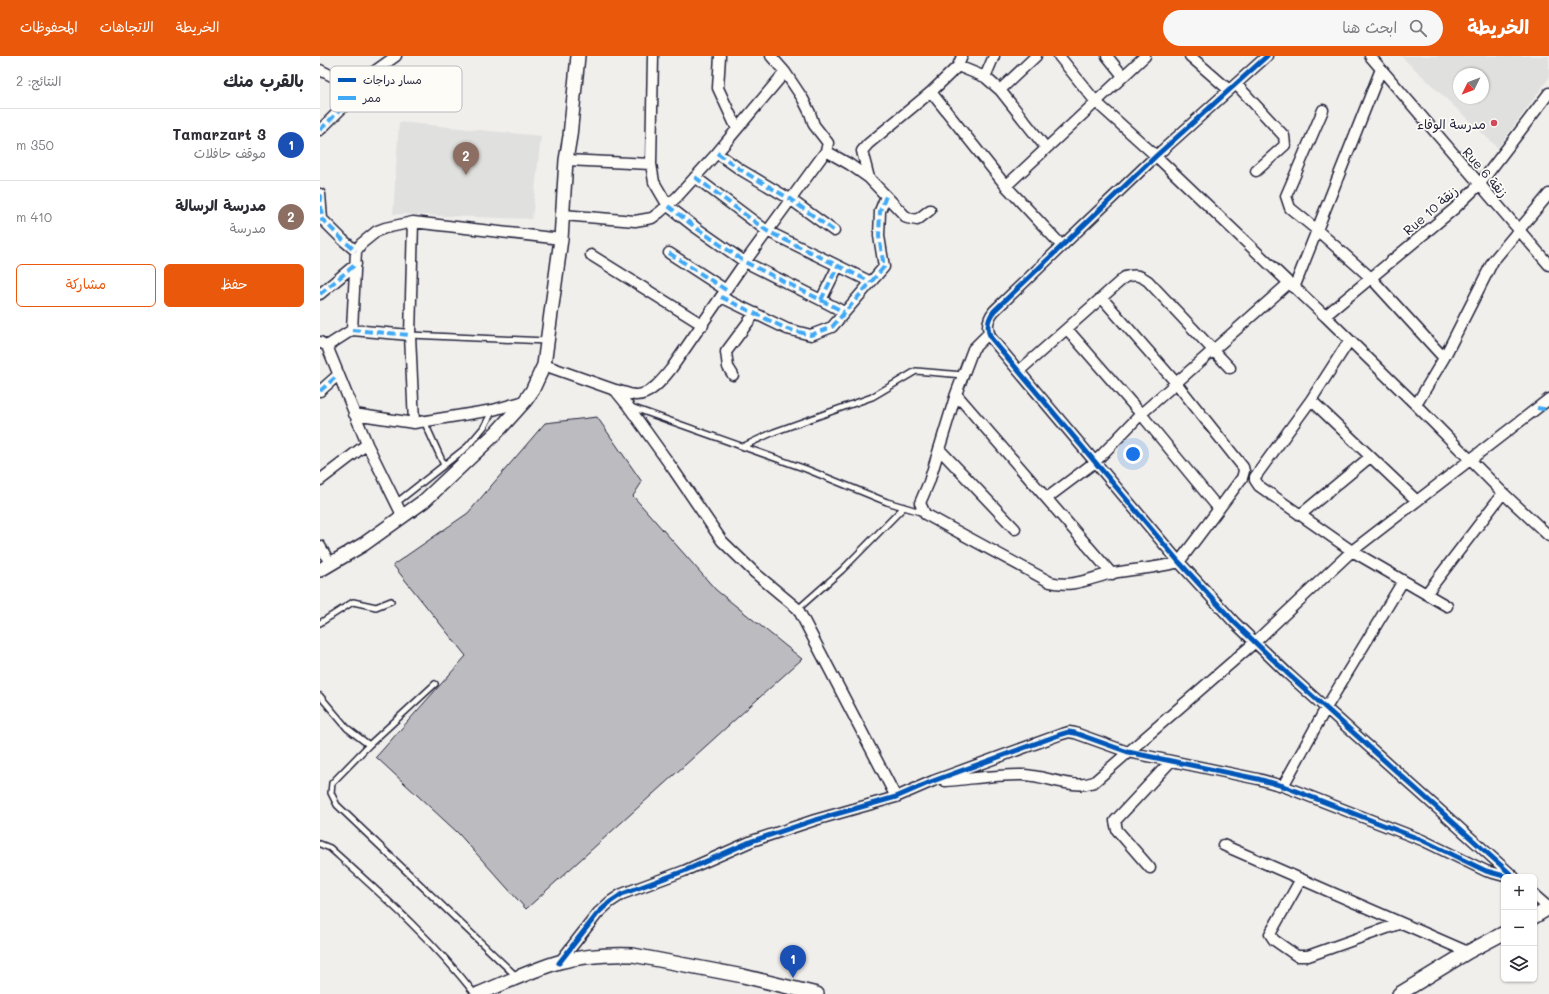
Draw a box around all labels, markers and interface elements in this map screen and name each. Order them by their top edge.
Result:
search box [1163,10,1443,46]
text: الخريطة [1467,14,1529,39]
text: المحفوظات [20,17,78,36]
text: الاتجاهات [100,17,154,36]
text: الخريطة [176,17,219,36]
text: ابحث هنا [1342,17,1397,37]
icon: search [1407,17,1429,39]
legend [330,66,462,112]
north arrow [1453,68,1489,104]
text: بالقرب منك [223,69,304,91]
text: النتائج: 2 [16,72,61,89]
text: مسار دراجات [363,72,422,87]
text: ممر [362,90,381,105]
place label: مدرسة الوفاء [1417,115,1486,133]
marker: مدرسة الوفاء [1489,118,1499,128]
text: Tamarzart 3 [172,124,266,144]
text: 350 m [16,136,54,153]
text: 1 [288,136,294,153]
pin: 2 [453,142,479,175]
street label: Rue 6 زنقة [1459,143,1512,201]
text: موقف حافلات [194,144,266,161]
street label: Rue 10 زنقة [1399,182,1462,239]
text: مدرسة الرسالة [175,195,266,215]
text: 410 m [16,208,52,225]
text: 2 [287,208,295,225]
text: مدرسة [230,219,266,236]
button: مشاركة [16,264,156,307]
button: حفظ [164,264,304,307]
your location [1123,444,1143,464]
map controls [1501,874,1537,982]
button: + [1501,874,1537,910]
button: − [1501,910,1537,946]
pin: 1 [780,945,806,978]
button: layers [1501,946,1537,982]

